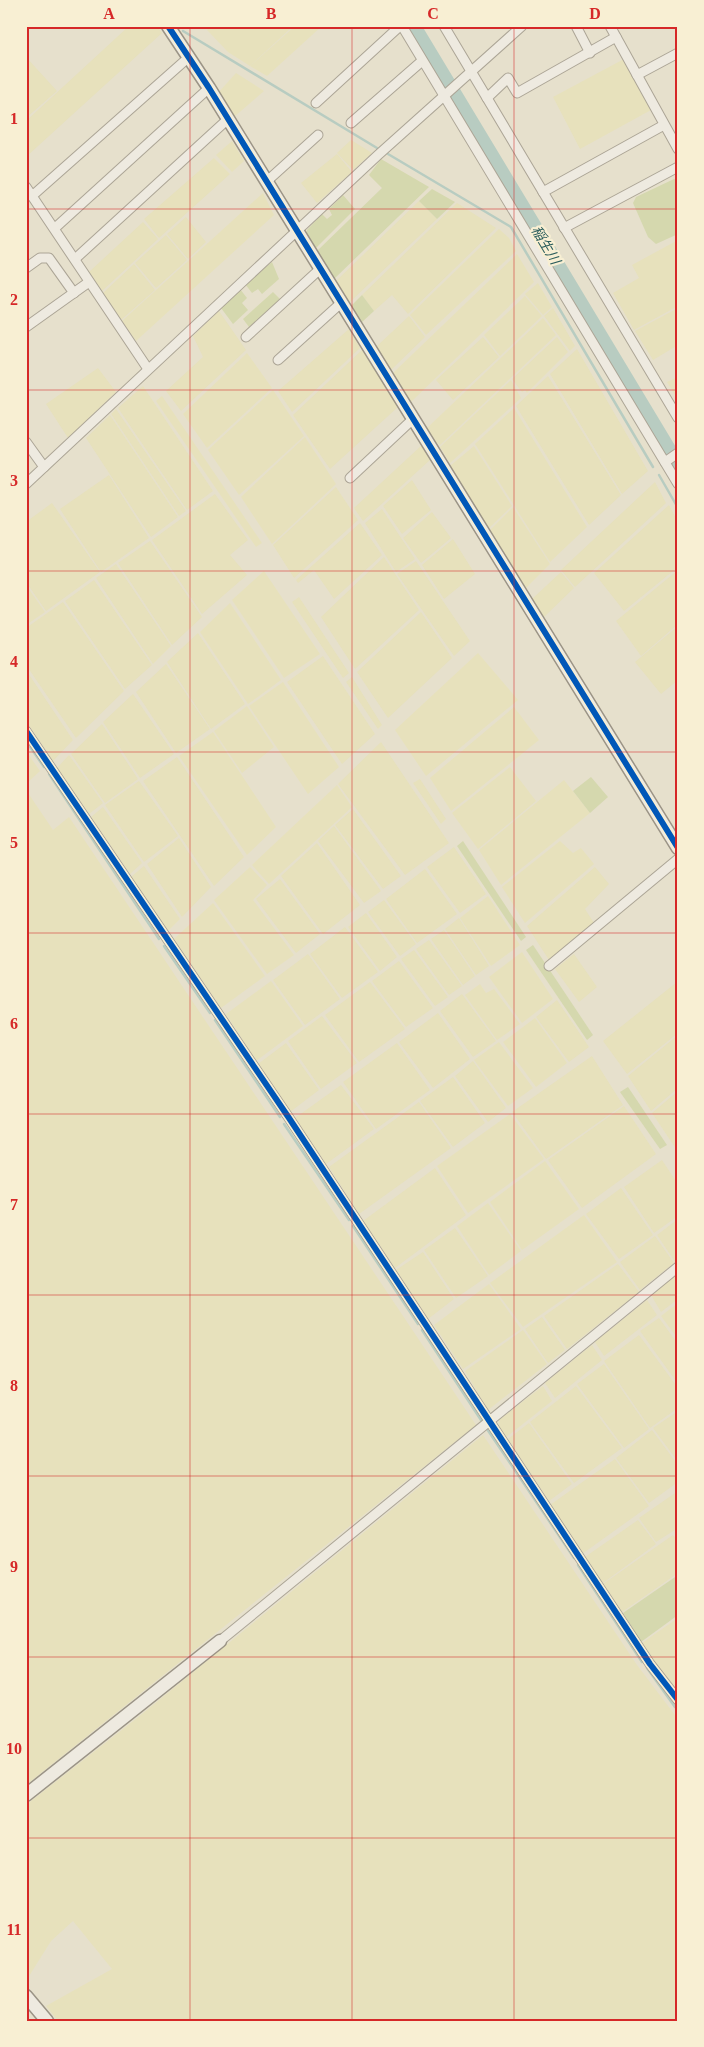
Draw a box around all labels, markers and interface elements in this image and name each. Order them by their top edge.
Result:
text: A [103,5,115,22]
text: B [266,5,277,22]
text: C [427,5,439,22]
text: D [589,5,601,22]
text: 1 [10,110,18,127]
water label: 稲生川 [528,223,564,269]
text: 2 [10,291,18,308]
text: 3 [10,472,18,489]
text: 4 [10,653,18,670]
text: 5 [10,834,18,851]
text: 6 [10,1015,18,1032]
text: 7 [10,1196,18,1213]
text: 8 [10,1377,18,1394]
text: 9 [10,1558,18,1575]
text: 10 [6,1740,22,1757]
text: 11 [6,1921,22,1938]

